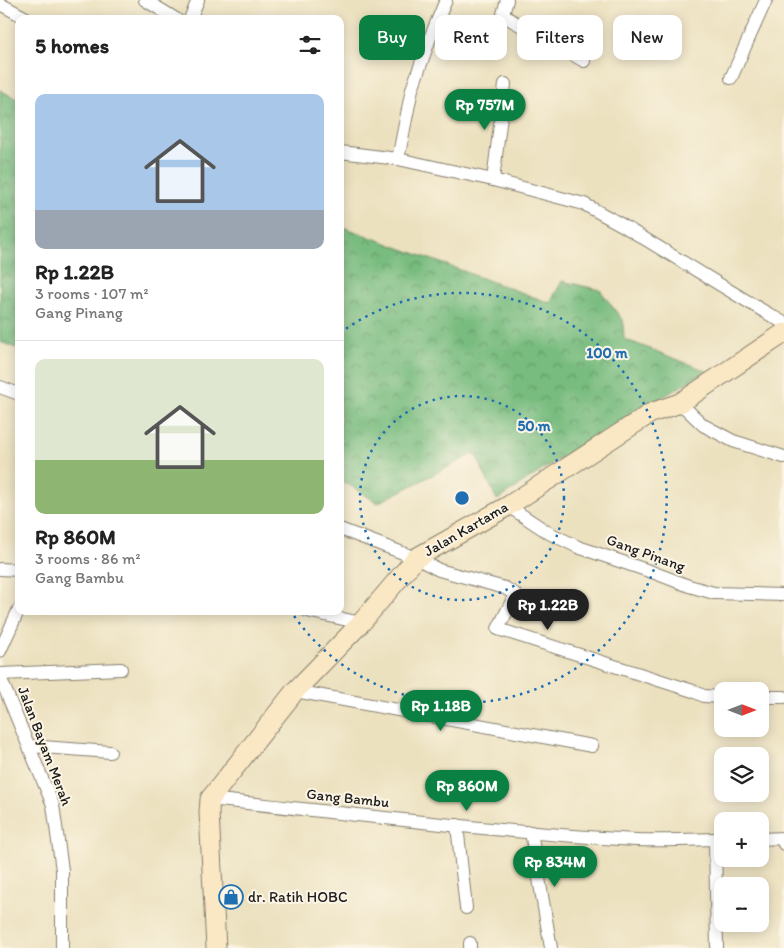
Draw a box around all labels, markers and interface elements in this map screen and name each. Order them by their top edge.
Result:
chip: Buy [359,15,425,60]
chip: Rent [435,15,507,60]
chip: Filters [517,15,603,60]
chip: New [613,15,682,60]
icon: filters [296,31,324,59]
text: 5 homes [35,33,109,58]
pin: Rp 757M [439,88,531,131]
text: Rp 757M [456,95,514,114]
icon: home [135,126,225,216]
text: Rp 1.22B [35,259,114,284]
text: 3 rooms · 107 m² [35,284,148,303]
text: Gang Pinang [35,303,123,322]
text: 100 m [586,344,628,362]
icon: home [135,392,225,482]
text: 50 m [517,417,551,435]
centre of rings [453,489,471,507]
street label: Jalan Kartama [421,497,512,560]
text: Rp 860M [35,524,116,549]
street label: Gang Pinang [604,530,688,576]
text: 3 rooms · 86 m² [35,549,140,568]
text: Gang Bambu [35,568,124,587]
pin: Rp 1.22B [496,588,600,631]
text: Rp 1.22B [518,595,578,614]
north arrow [714,682,769,738]
map controls [714,682,769,932]
street label: Jalan Bayam Merah [14,684,76,808]
pin: Rp 1.18B [389,690,493,732]
text: Rp 1.18B [411,696,471,715]
button: layers [714,747,769,802]
pin: Rp 860M [421,770,513,812]
text: Rp 860M [436,776,498,795]
street label: Gang Bambu [306,785,391,811]
button: + [714,812,769,867]
pin: Rp 834M [509,846,601,888]
text: Rp 834M [524,852,586,871]
button: − [714,877,769,932]
shop icon: dr. Ratih HOBC [218,884,244,910]
place label: dr. Ratih HOBC [248,888,348,906]

